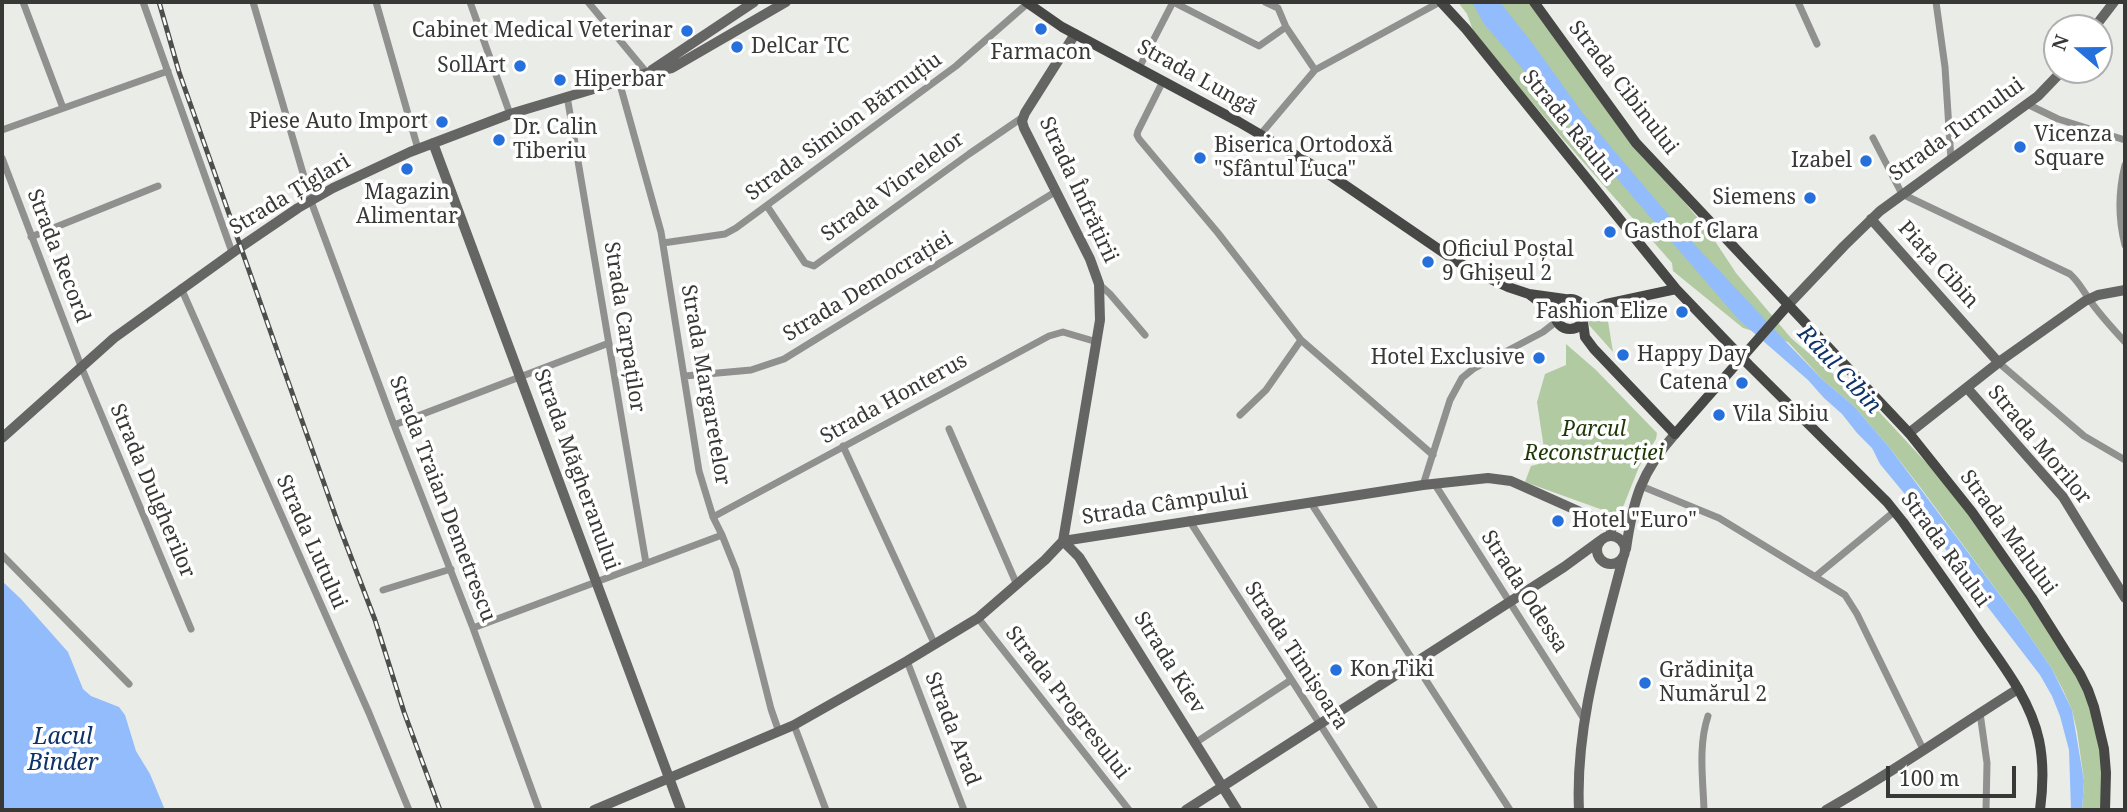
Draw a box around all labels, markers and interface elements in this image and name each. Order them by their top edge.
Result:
north arrow [2043,14,2113,84]
street label: Strada Cibinului [1563,16,1683,160]
place label: Cabinet Medical Veterinar [412,18,673,44]
marker: Farmacon [1033,21,1049,37]
marker: Cabinet Medical Veterinar [679,23,695,39]
text: N [2045,31,2075,54]
place label: DelCar TC [751,34,849,60]
street label: Strada Lungă [1133,35,1261,121]
marker: DelCar TC [729,39,745,55]
place label: Farmacon [991,40,1091,66]
street label: Strada Simion Bărnuțiu [741,47,947,207]
place label: SollArt [437,53,506,79]
marker: SollArt [512,58,528,74]
street label: Strada Râului [1516,65,1622,187]
place label: Hiperbar [574,67,666,93]
marker: Hiperbar [552,72,568,88]
street label: Strada Turnului [1885,73,2029,187]
place label: Piese Auto Import [249,109,428,135]
street label: Strada Înfrățirii [1033,113,1123,267]
marker: Piese Auto Import [434,114,450,130]
place label: Dr. Calin Tiberiu [513,115,598,165]
place label: Vicenza Square [2034,122,2113,172]
street label: Strada Viorelelor [817,127,969,247]
marker: Dr. Calin Tiberiu [491,132,507,148]
place label: Biserica Ortodoxă "Sfântul Luca" [1214,133,1393,183]
marker: Vicenza Square [2012,139,2028,155]
place label: Izabel [1791,148,1852,174]
street label: Strada Țiglari [225,149,355,241]
marker: Biserica Ortodoxă "Sfântul Luca" [1192,150,1208,166]
marker: Izabel [1858,153,1874,169]
marker: Magazin Alimentar [399,161,415,177]
place label: Magazin Alimentar [356,180,458,230]
place label: Siemens [1713,185,1796,211]
street label: Strada Record [21,186,95,326]
marker: Siemens [1802,190,1818,206]
street label: Piața Cibin [1892,216,1984,314]
place label: Gasthof Clara [1624,219,1759,245]
marker: Gasthof Clara [1602,224,1618,240]
street label: Strada Democrației [779,227,957,347]
place label: Oficiul Poștal 9 Ghișeul 2 [1442,237,1574,287]
street label: Strada Carpaților [598,240,650,414]
marker: Oficiul Poștal 9 Ghișeul 2 [1420,254,1436,270]
street label: Strada Margaretelor [675,283,735,487]
place label: Fashion Elize [1536,299,1668,325]
marker: Fashion Elize [1674,304,1690,320]
water label: Râul Cibin [1791,320,1887,420]
place label: Happy Day [1637,342,1747,368]
place label: Hotel Exclusive [1371,345,1525,371]
marker: Happy Day [1615,347,1631,363]
street label: Strada Honterus [816,348,972,450]
marker: Hotel Exclusive [1531,350,1547,366]
street label: Strada Măgheranului [528,366,624,574]
place label: Catena [1659,370,1728,396]
street label: Strada Traian Demetrescu [383,373,501,625]
marker: Catena [1734,375,1750,391]
street label: Strada Morilor [1982,381,2096,509]
street label: Strada Dulgherilor [104,400,200,582]
place label: Vila Sibiu [1733,402,1829,428]
marker: Vila Sibiu [1711,407,1727,423]
park label: Parcul Reconstrucției [1524,417,1664,467]
street label: Strada Malului [1954,466,2062,600]
street label: Strada Lutului [270,471,352,613]
street label: Strada Câmpului [1080,479,1250,531]
street label: Strada Râului [1895,488,1995,612]
place label: Hotel "Euro" [1572,508,1697,534]
marker: Hotel "Euro" [1550,513,1566,529]
street label: Strada Odessa [1475,526,1573,658]
street label: Strada Timișoara [1239,577,1353,735]
street label: Strada Kiev [1128,608,1210,718]
street label: Strada Progresului [1000,622,1134,784]
place label: Kon Tiki [1350,657,1434,683]
place label: Grădiniţa Numărul 2 [1659,658,1767,708]
marker: Kon Tiki [1328,662,1344,678]
street label: Strada Arad [919,669,985,789]
marker: Grădiniţa Numărul 2 [1637,675,1653,691]
water label: Lacul Binder [27,723,99,777]
scale bar [1889,752,2018,796]
text: 100 m [1899,764,1960,792]

